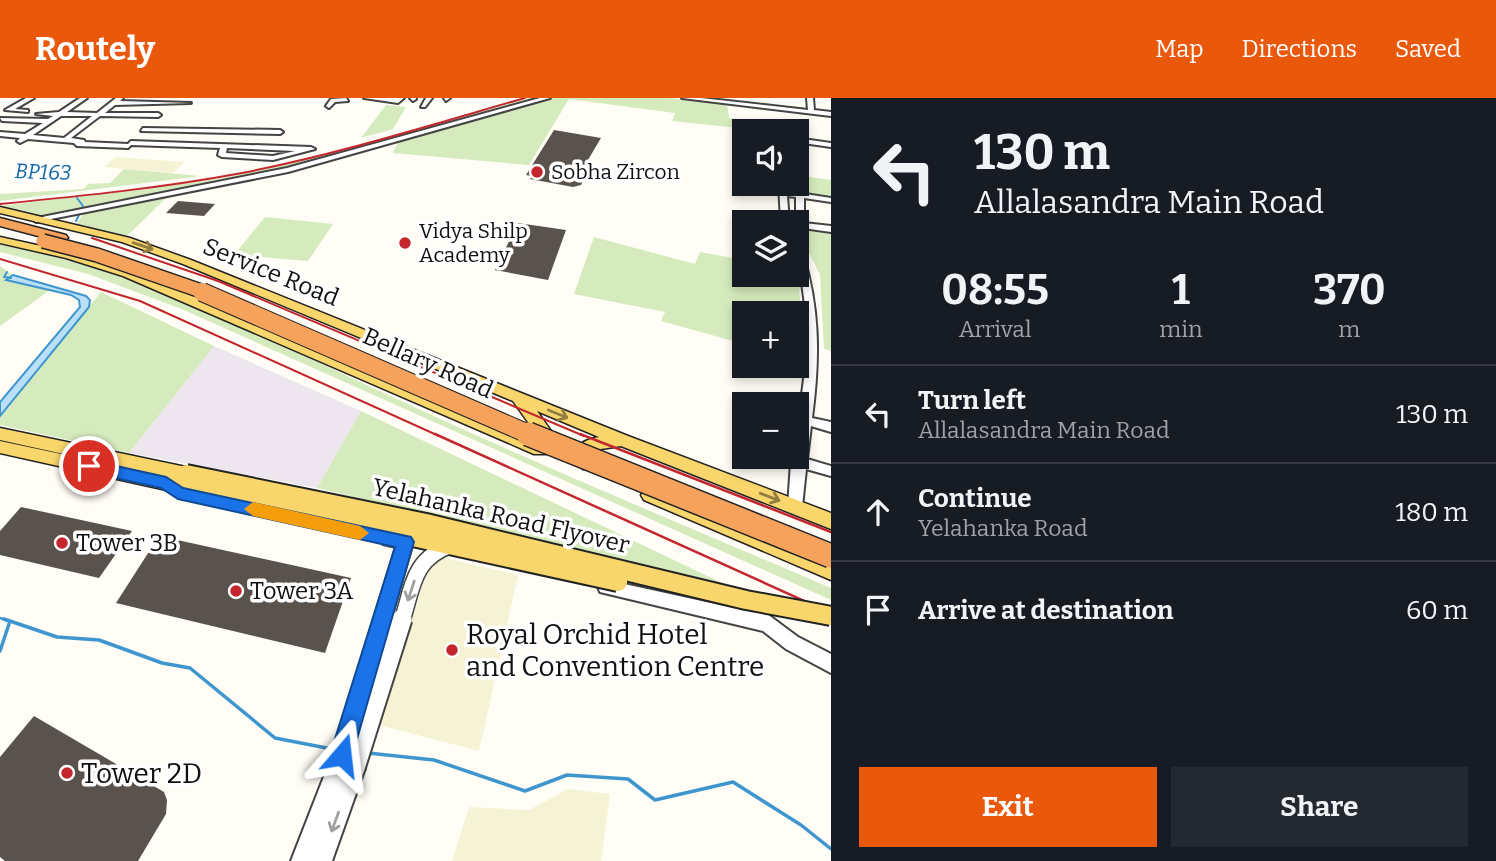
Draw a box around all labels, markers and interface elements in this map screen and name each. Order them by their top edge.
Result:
text: Routely [35,29,155,69]
text: Map [1155,35,1204,63]
text: Directions [1242,35,1357,63]
text: Saved [1395,35,1461,63]
map controls [732,119,809,469]
button: sound [732,119,809,196]
text: 130 m [974,123,1110,182]
icon: left [859,126,950,217]
water label: BP163 [14,158,72,186]
place label: Sobha Zircon [551,159,680,185]
marker: Sobha Zircon [529,164,545,180]
text: Allalasandra Main Road [974,183,1324,221]
button: layers [732,210,809,287]
place label: Vidya Shilp Academy [419,218,528,268]
street label: Service Road [199,232,343,312]
marker: Vidya Shilp Academy [397,235,413,251]
one-way arrow [131,241,153,253]
text: 08:55 [941,265,1049,315]
text: 1 [1172,265,1190,315]
text: 370 [1313,265,1386,315]
button: + [732,301,809,378]
text: Arrival [959,315,1032,343]
text: min [1159,315,1203,343]
text: m [1338,315,1360,343]
street label: Bellary Road [358,322,498,404]
text: Turn left [918,385,1026,416]
button: − [732,392,809,469]
icon: left [859,395,897,433]
text: 130 m [1396,399,1468,430]
one-way arrow [547,409,568,422]
text: Allalasandra Main Road [918,416,1170,444]
pin [59,436,119,496]
icon: arrive [70,447,108,485]
street label: Yelahanka Road Flyover [370,473,633,559]
text: Continue [918,483,1032,514]
one-way arrow [758,492,780,505]
icon: ahead [859,493,897,531]
text: 180 m [1395,497,1468,528]
text: Yelahanka Road [918,514,1088,542]
place label: Tower 3B [76,529,178,557]
marker: Tower 3B [54,535,70,551]
place label: Tower 3A [250,577,353,605]
one-way arrow [404,580,417,602]
marker: Tower 3A [228,583,244,599]
icon: arrive [859,591,897,629]
text: Arrive at destination [918,595,1173,626]
text: 60 m [1406,595,1468,626]
place label: Royal Orchid Hotel and Convention Centre [466,618,764,683]
marker: Royal Orchid Hotel and Convention Centre [444,642,460,658]
position arrow [305,718,379,792]
place label: Tower 2D [81,757,202,790]
marker: Tower 2D [59,765,75,781]
button: Exit [859,767,1157,847]
button: Share [1171,767,1468,847]
one-way arrow [328,811,340,833]

